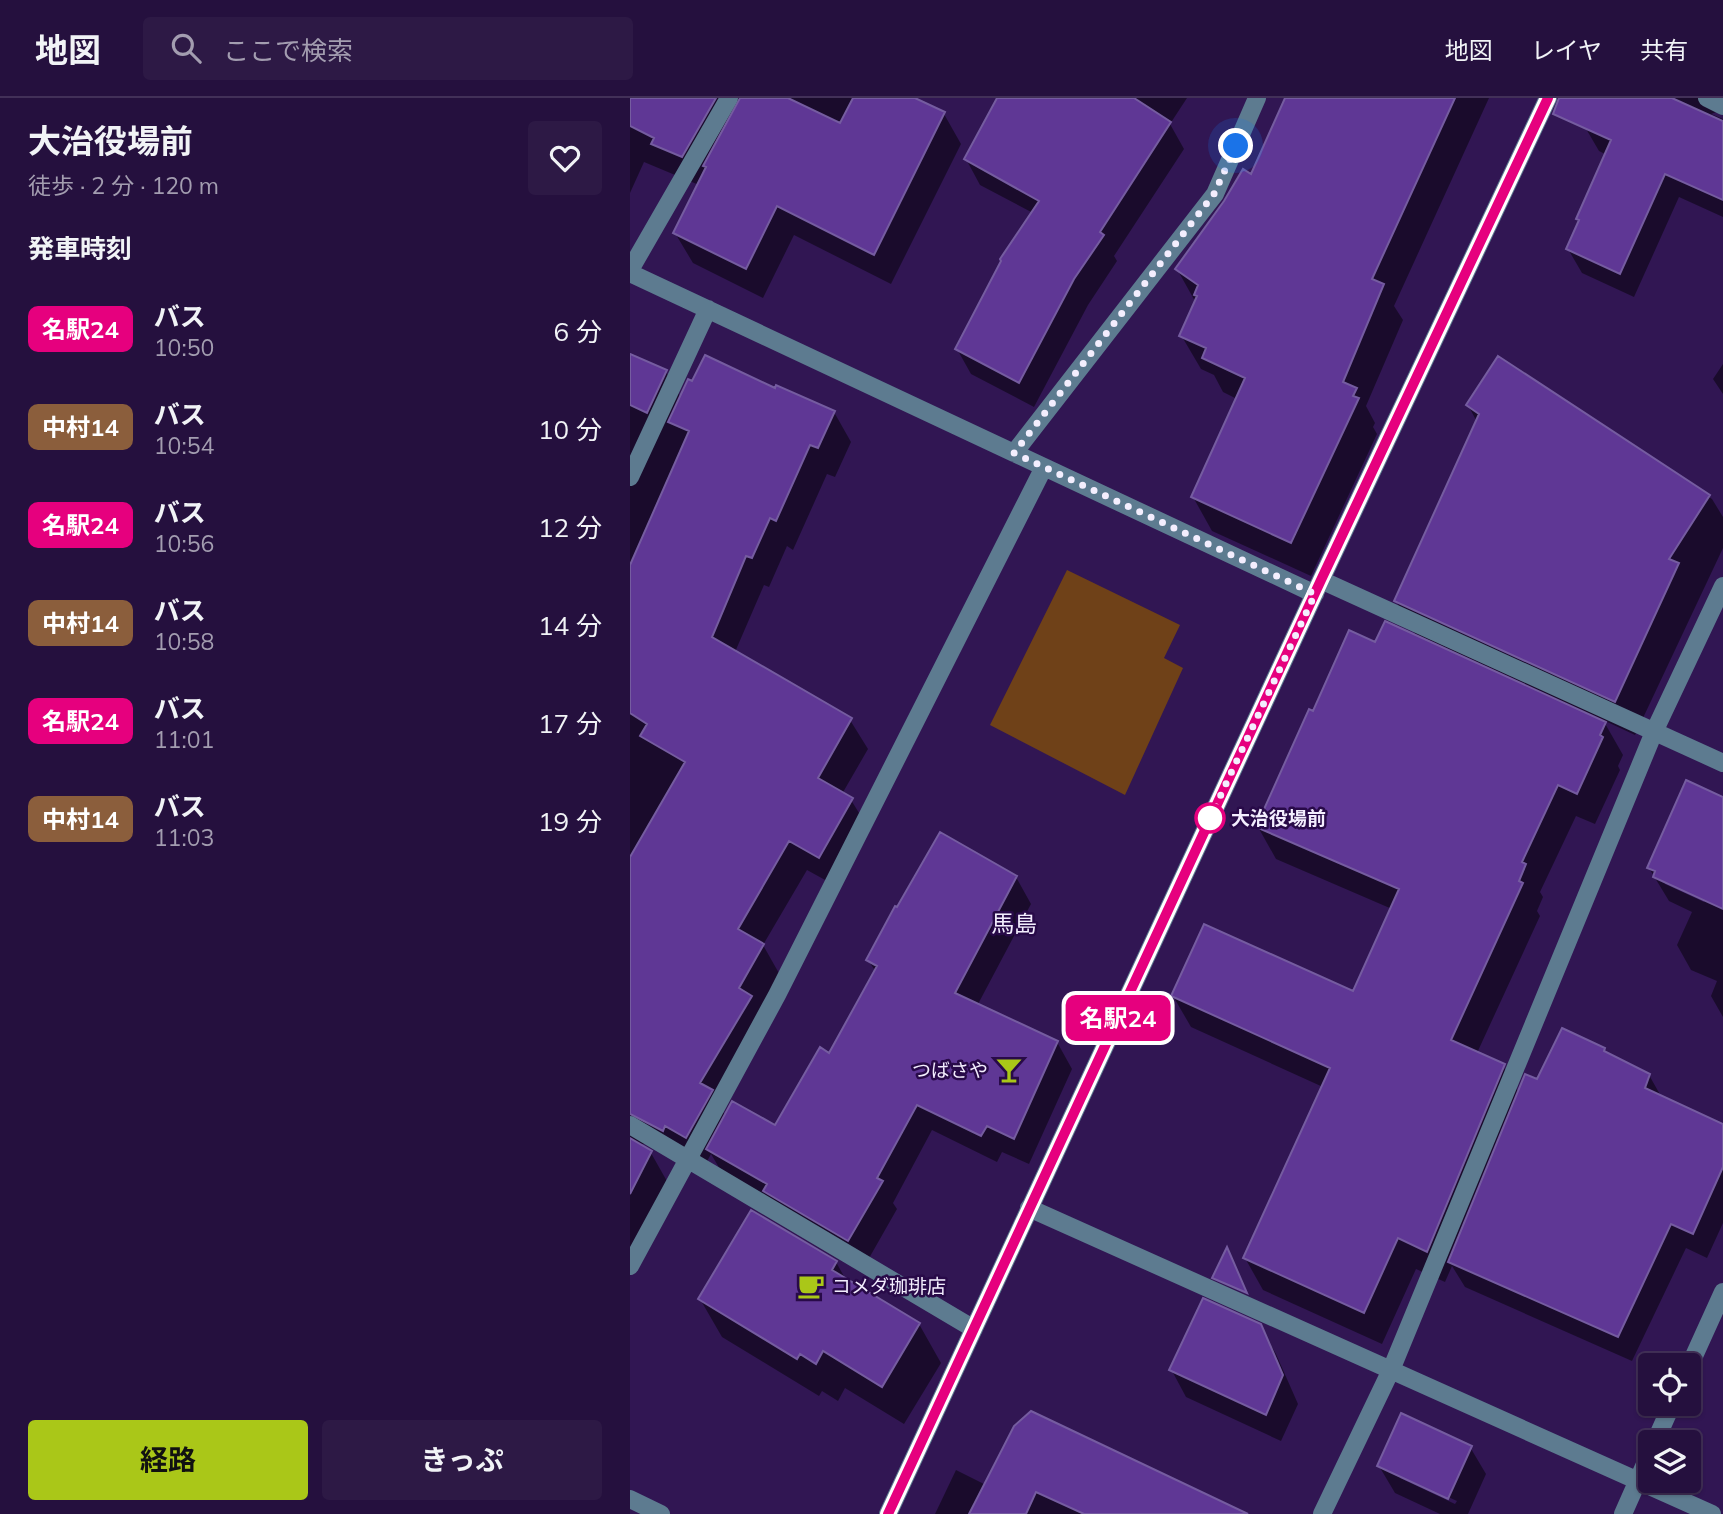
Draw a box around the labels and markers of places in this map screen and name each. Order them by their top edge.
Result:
marker: 大治役場前 [1195,803,1225,833]
place label: 大治役場前 [1231,806,1326,830]
bar icon: つばさや [994,1055,1024,1085]
place label: つばさや [912,1058,988,1082]
cafe icon: コメダ珈琲店 [796,1271,826,1301]
place label: コメダ珈琲店 [832,1274,946,1298]

